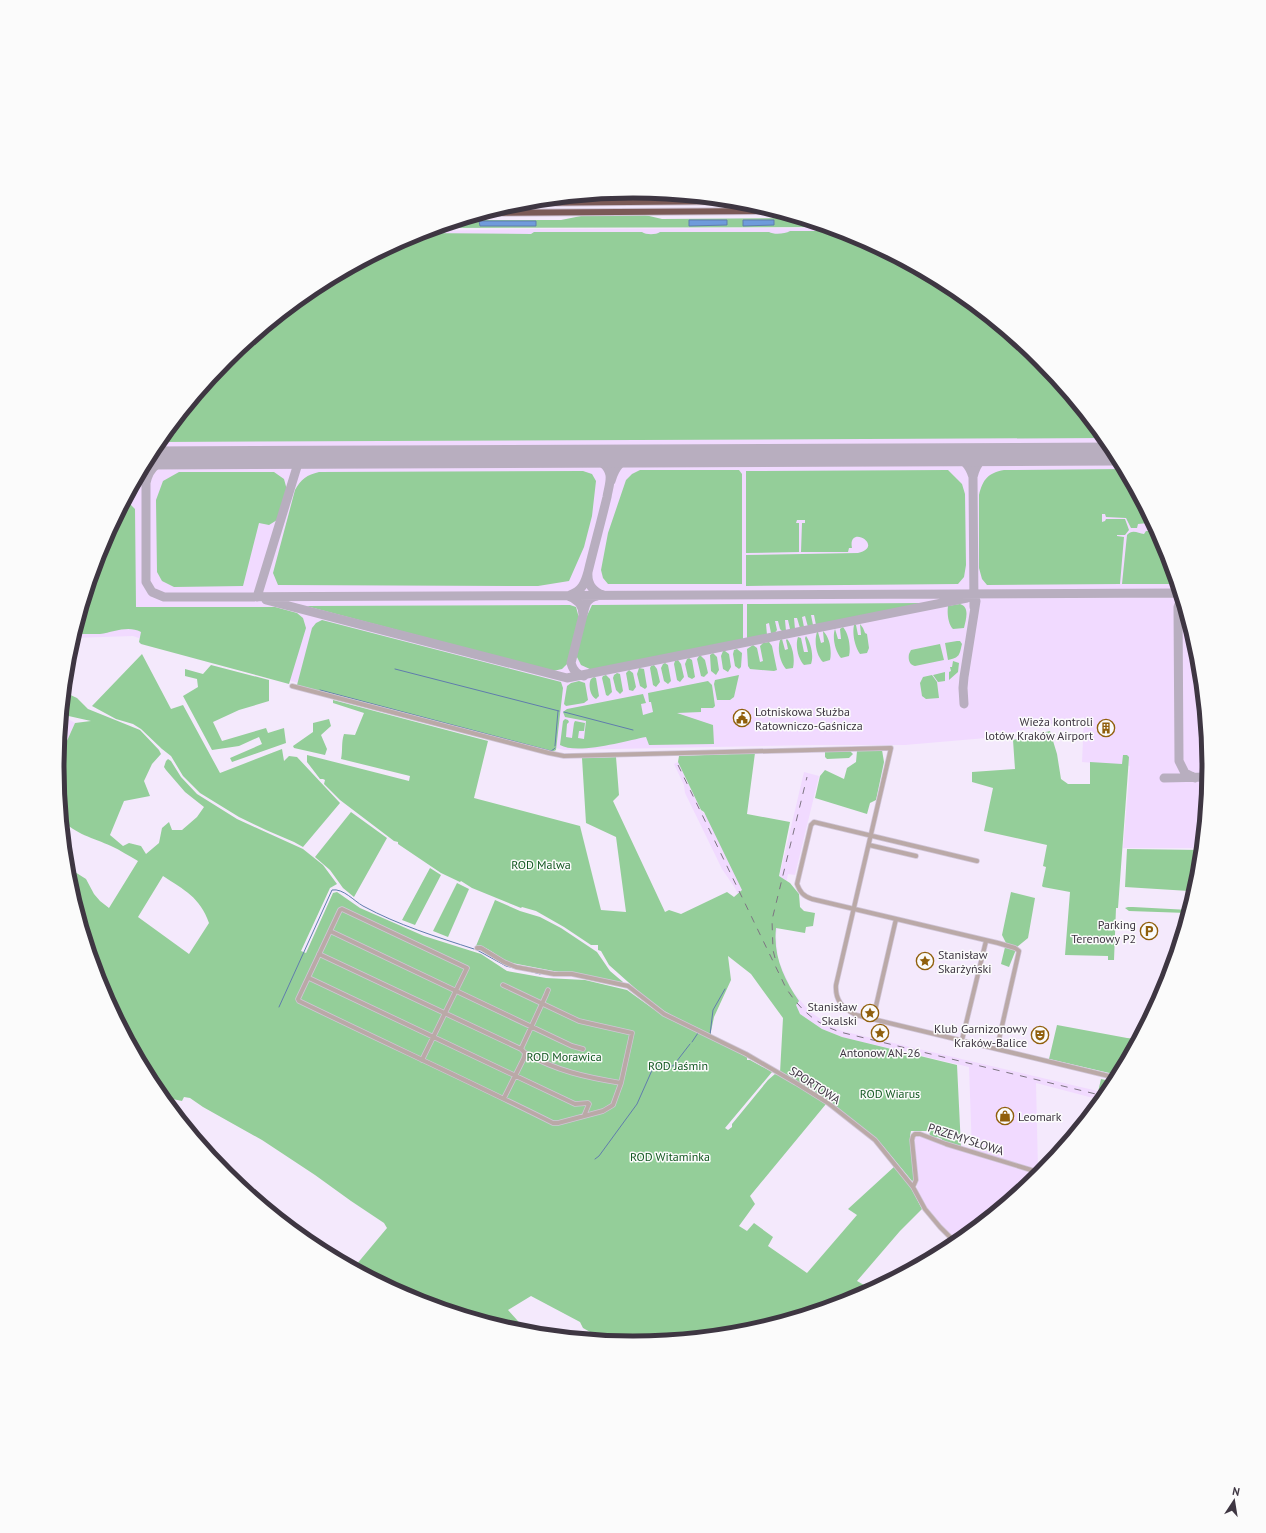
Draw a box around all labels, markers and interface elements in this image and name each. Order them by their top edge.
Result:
place label: Lotniskowa Służba Ratowniczo-Gaśnicza [755,704,863,733]
public building icon: Lotniskowa Służba Ratowniczo-Gaśnicza [732,708,752,728]
place label: Wieża kontroli lotów Kraków Airport [985,714,1093,743]
building icon: Wieża kontroli lotów Kraków Airport [1096,718,1116,738]
park label: ROD Malwa [511,857,571,872]
place label: Parking Terenowy P2 [1071,917,1136,946]
parking icon: Parking Terenowy P2 [1139,921,1159,941]
place label: Stanisław Skarżyński [938,947,992,976]
place icon: Stanisław Skarżyński [915,951,935,971]
place label: Stanisław Skalski [807,999,857,1028]
place icon: Stanisław Skalski [860,1003,880,1023]
place label: Klub Garnizonowy Kraków-Balice [934,1021,1027,1050]
place icon: Antonow AN-26 [870,1023,890,1043]
theatre icon: Klub Garnizonowy Kraków-Balice [1030,1025,1050,1045]
place label: Antonow AN-26 [840,1045,920,1060]
park label: ROD Morawica [526,1049,602,1064]
park label: ROD Jaśmin [648,1058,708,1073]
street label: SPORTOWA [787,1063,843,1107]
park label: ROD Wiarus [860,1086,920,1101]
shop icon: Leomark [995,1106,1015,1126]
place label: Leomark [1018,1109,1062,1124]
street label: PRZEMYSŁOWA [926,1120,1006,1158]
park label: ROD Witaminka [630,1149,710,1164]
north arrow [1214,1481,1254,1521]
text: N [1231,1484,1241,1499]

